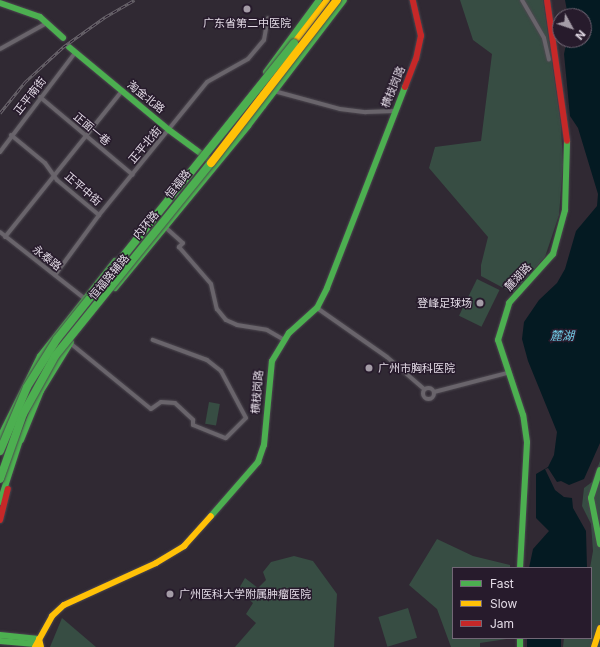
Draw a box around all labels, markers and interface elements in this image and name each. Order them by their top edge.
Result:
marker: 广东省第二中医院 [241,3,253,15]
north arrow [552,8,592,48]
place label: 广东省第二中医院 [203,16,291,30]
text: N [572,27,588,43]
street label: 横枝岗路 [378,64,408,110]
street label: 正平南街 [11,75,49,117]
street label: 淘金北路 [125,78,167,116]
street label: 正面一巷 [71,110,113,148]
street label: 正平北街 [126,124,164,166]
street label: 恒福路 [162,167,194,201]
street label: 正平中街 [62,170,104,208]
street label: 内环路 [130,208,162,242]
street label: 永泰路 [30,243,64,273]
street label: 恒福路辅路 [86,252,132,302]
street label: 麓湖路 [502,260,534,294]
place label: 登峰足球场 [417,296,472,310]
marker: 登峰足球场 [475,298,485,308]
water label: 麓湖 [550,329,574,343]
place label: 广州市胸科医院 [378,361,455,375]
marker: 广州市胸科医院 [363,362,375,374]
street label: 横枝岗路 [249,370,265,414]
legend [452,567,592,639]
text: Fast [490,576,514,591]
place label: 广州医科大学附属肿瘤医院 [179,587,311,601]
marker: 广州医科大学附属肿瘤医院 [164,588,176,600]
text: Slow [490,596,517,611]
text: Jam [490,616,514,631]

